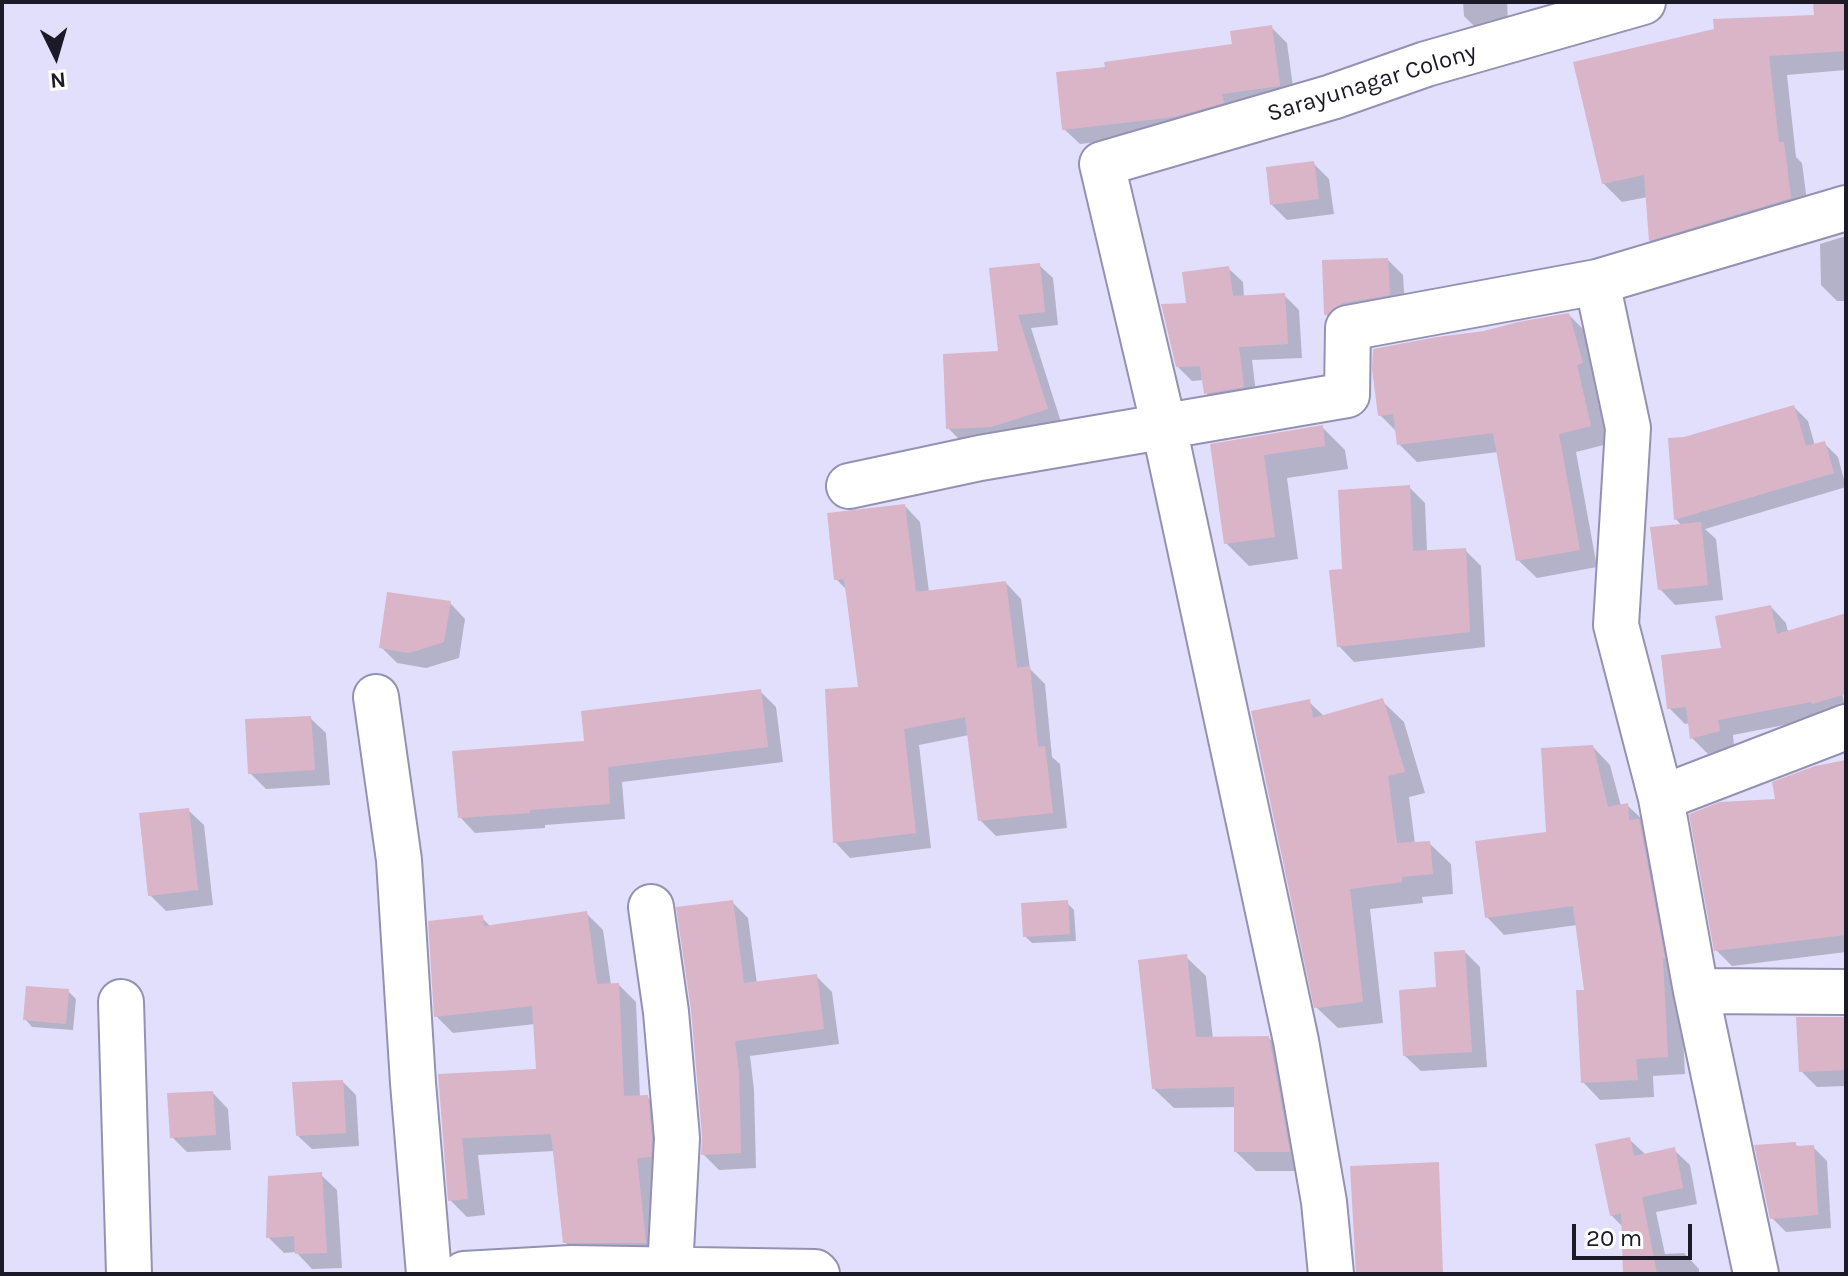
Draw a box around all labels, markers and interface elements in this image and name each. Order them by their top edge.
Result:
north arrow [16,16,96,96]
street label: Sarayunagar Colony [1264,37,1480,129]
text: N [49,66,67,94]
scale bar [1576,1208,1696,1258]
text: 20 m [1586,1224,1642,1252]

